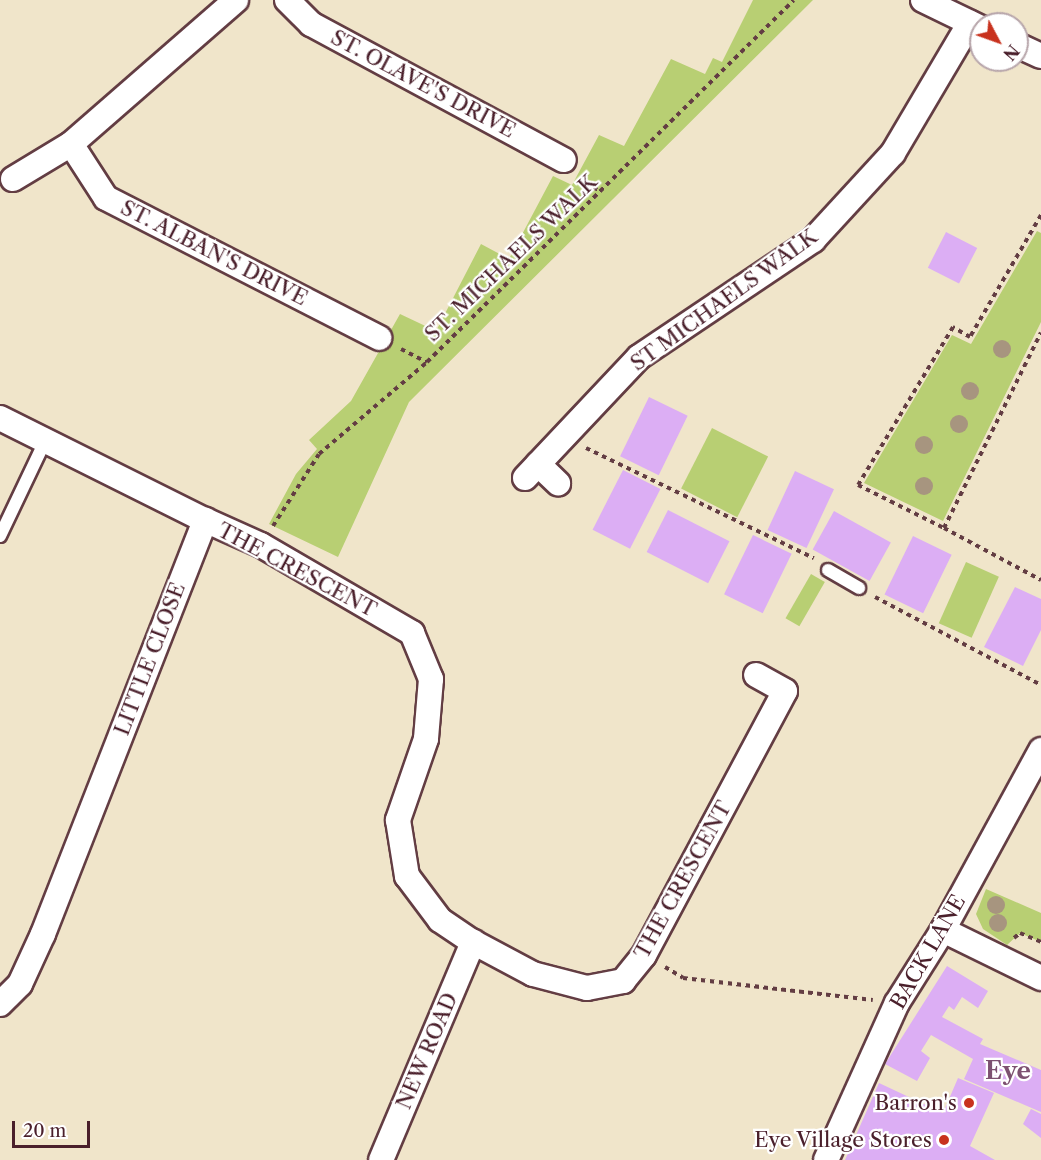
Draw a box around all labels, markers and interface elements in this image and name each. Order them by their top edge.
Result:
north arrow [969,12,1029,72]
street label: ST. OLAVE'S DRIVE [327,25,519,143]
text: N [999,41,1023,64]
street label: ST. MICHAELS WALK [419,169,603,347]
street label: ST. ALBAN'S DRIVE [116,195,312,311]
street label: ST MICHAELS WALK [625,223,823,377]
street label: THE CRESCENT [213,518,381,622]
street label: LITTLE CLOSE [109,579,191,739]
street label: THE CRESCENT [629,797,737,963]
street label: BACK LANE [885,890,971,1014]
street label: NEW ROAD [391,989,463,1113]
district label: Eye [985,1057,1031,1085]
place label: Barron's [875,1090,957,1116]
marker: Barron's [962,1096,976,1110]
scale bar [15,1109,93,1147]
text: 20 m [23,1120,66,1142]
place label: Eye Village Stores [753,1127,932,1153]
marker: Eye Village Stores [937,1133,951,1147]

